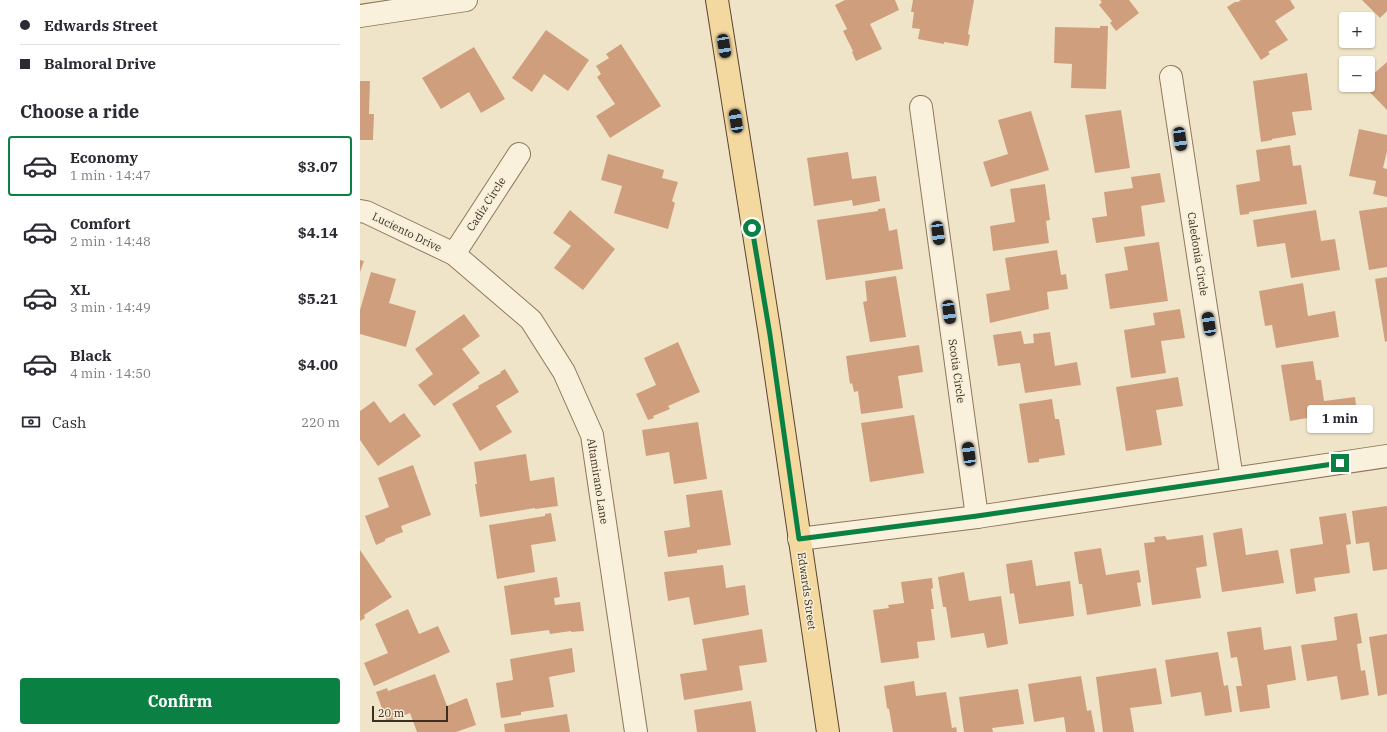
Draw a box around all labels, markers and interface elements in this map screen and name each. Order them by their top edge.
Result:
map controls [1339,12,1375,92]
button: + [1339,12,1375,48]
text: Edwards Street [44,16,157,35]
car [716,33,732,59]
text: Balmoral Drive [44,54,156,73]
button: − [1339,56,1375,92]
text: Choose a ride [20,100,139,123]
car [728,108,744,134]
car [1172,126,1188,152]
icon: car [22,148,58,184]
text: Economy [70,148,138,167]
text: $3.07 [298,157,338,176]
text: 1 min · 14:47 [70,167,151,184]
street label: Cadiz Circle [463,174,509,234]
street label: Luciento Drive [370,209,444,255]
street label: Caledonia Circle [1184,211,1212,297]
icon: car [22,214,58,250]
text: Comfort [70,214,130,233]
route start [743,219,761,237]
car [930,220,946,246]
text: $4.14 [298,223,338,242]
text: 2 min · 14:48 [70,233,151,250]
icon: car [22,280,58,316]
text: XL [70,280,90,299]
text: $5.21 [298,289,338,308]
text: 3 min · 14:49 [70,299,151,316]
car [941,299,957,325]
car [1201,311,1217,337]
street label: Scotia Circle [946,338,968,404]
icon: car [22,346,58,382]
text: Black [70,346,111,365]
text: $4.00 [298,355,338,374]
text: 4 min · 14:50 [70,365,151,382]
callout: 1 min [1307,405,1373,433]
text: 1 min [1322,410,1358,427]
icon: cash [20,411,42,433]
text: Cash [52,413,86,432]
text: 220 m [301,414,340,431]
street label: Altamirano Lane [584,437,612,525]
car [961,441,977,467]
route end [1331,454,1349,472]
street label: Edwards Street [795,551,819,631]
button: Confirm [20,678,340,724]
scale bar [372,704,448,723]
text: 20 m [378,706,404,720]

